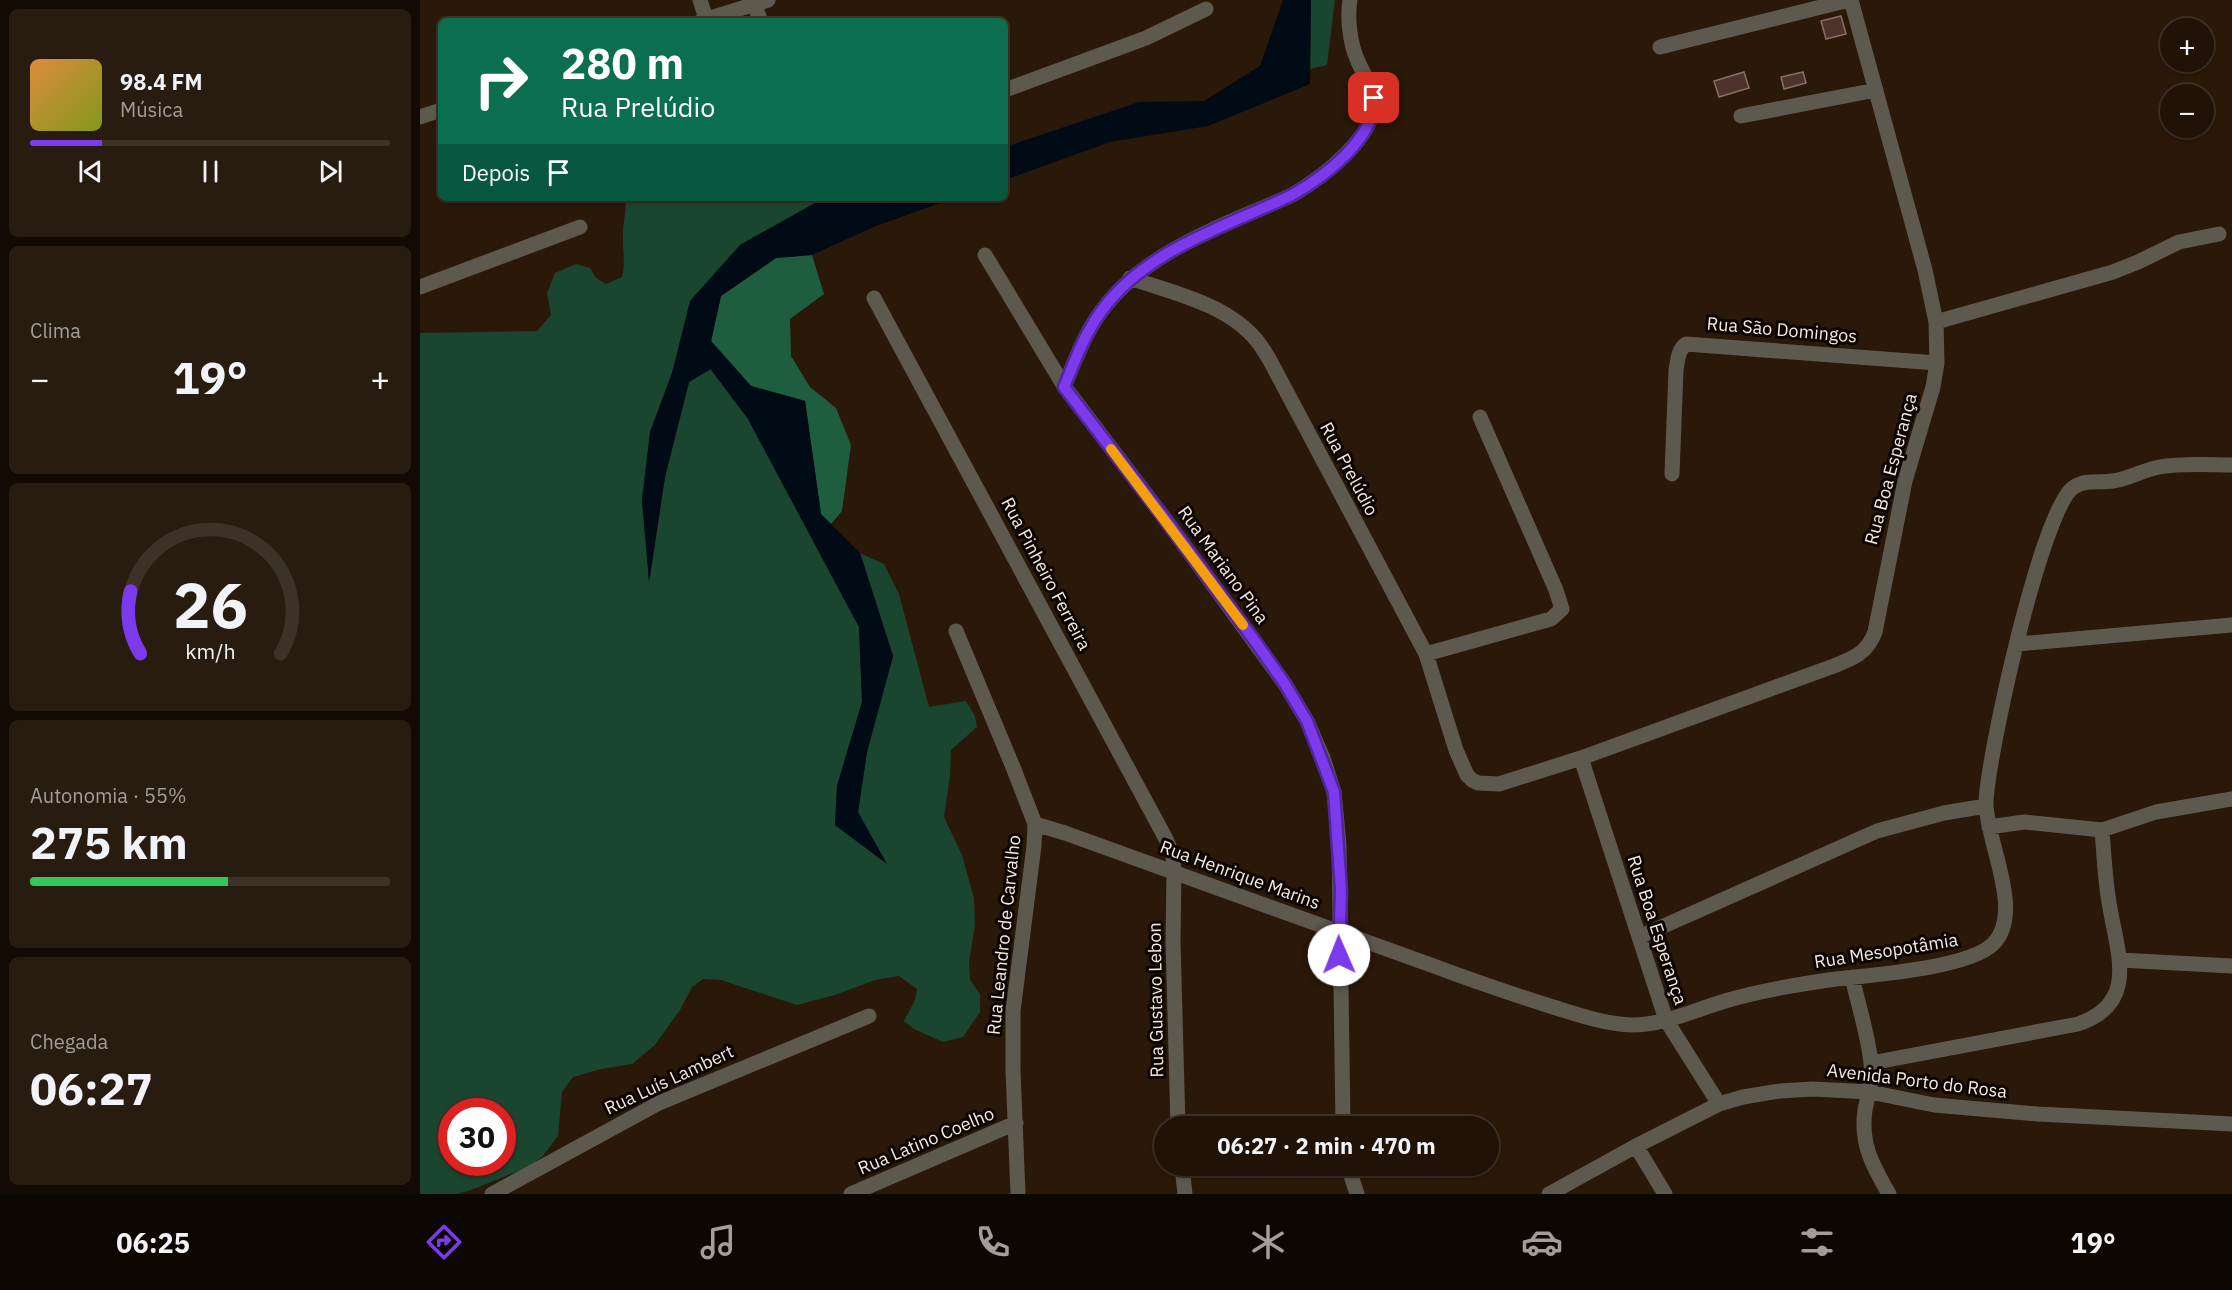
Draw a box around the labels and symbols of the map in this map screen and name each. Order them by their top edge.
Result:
pin [1348,72,1399,123]
street label: Rua São Domingos [1706,311,1858,348]
street label: Rua Boa Esperança [1859,390,1922,547]
street label: Rua Prelúdio [1315,418,1384,520]
street label: Rua Pinheiro Ferreira [996,493,1097,654]
street label: Rua Mariano Pina [1173,501,1274,629]
street label: Rua Leandro de Carvalho [982,834,1025,1036]
street label: Rua Henrique Marins [1157,835,1323,914]
street label: Rua Boa Esperança [1622,852,1693,1008]
street label: Rua Gustavo Lebon [1143,922,1168,1078]
position arrow [1307,923,1371,987]
street label: Rua Mesopotâmia [1812,928,1960,973]
street label: Rua Luís Lambert [601,1040,737,1120]
street label: Avenida Porto do Rosa [1826,1058,2009,1103]
speed limit sign: 30 [438,1098,516,1176]
street label: Rua Latino Coelho [854,1101,997,1180]

